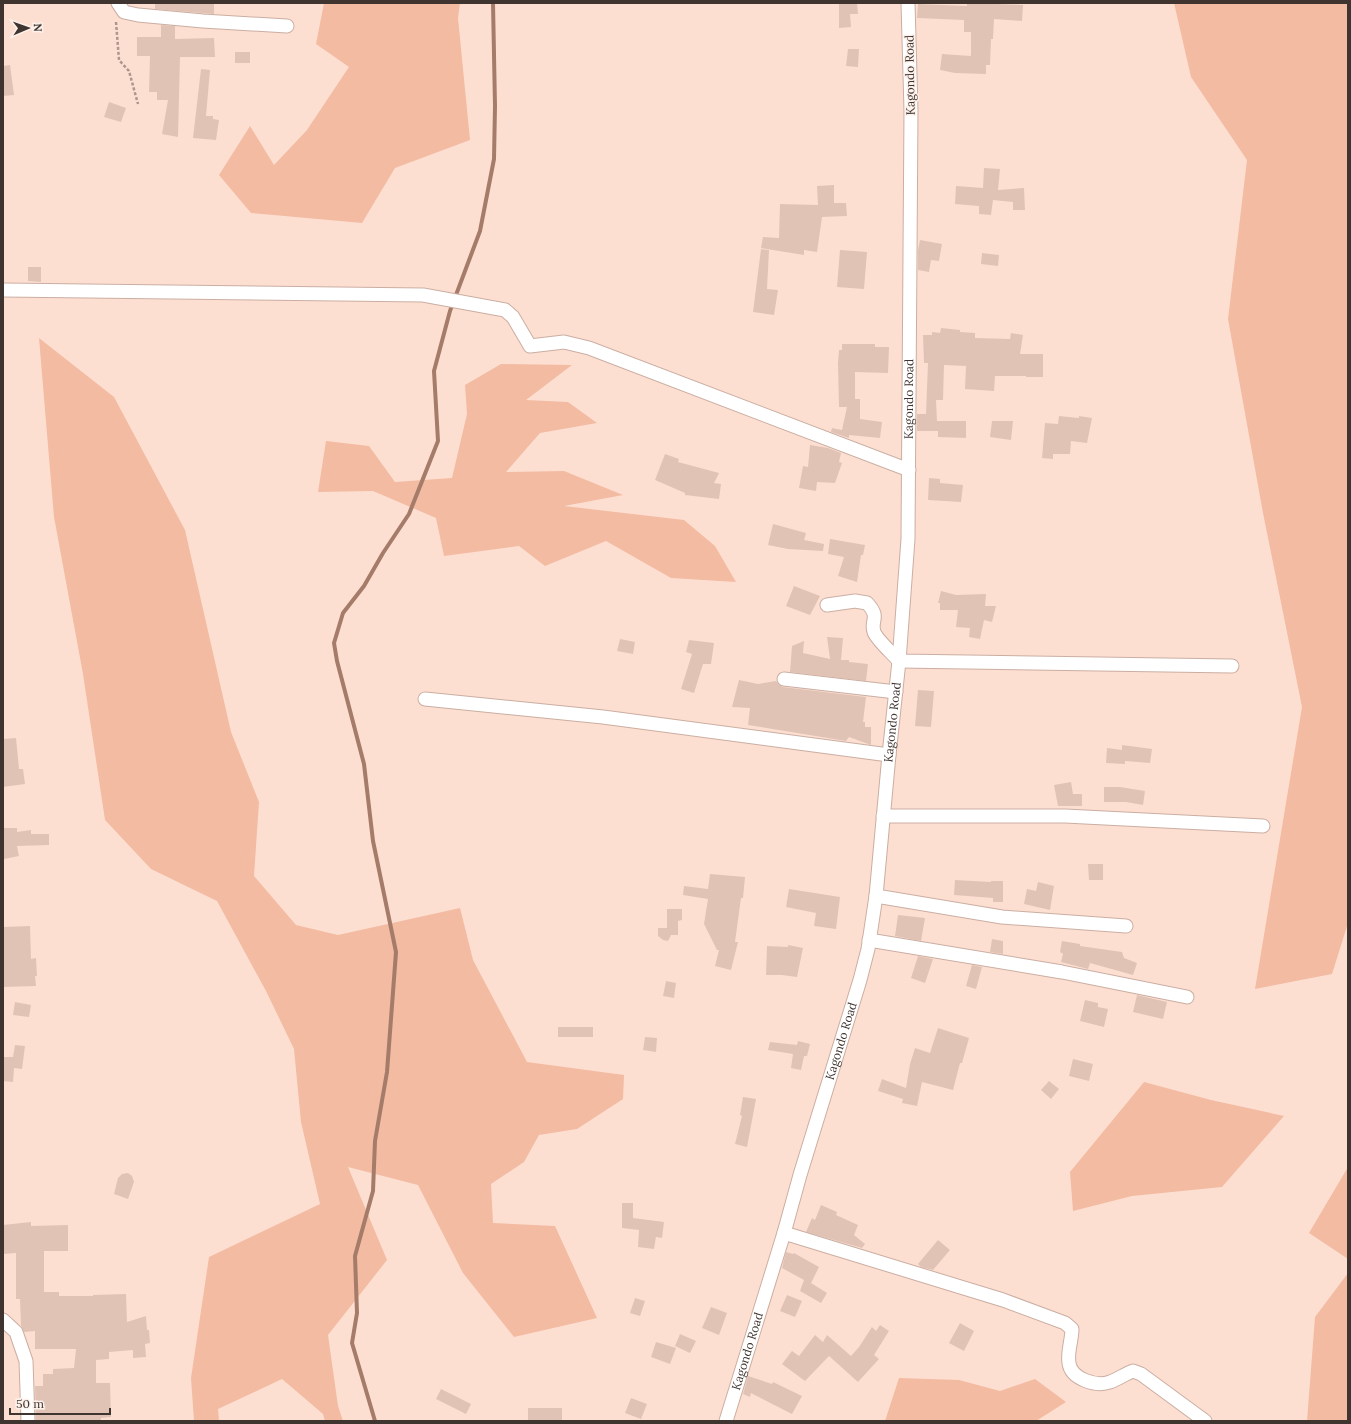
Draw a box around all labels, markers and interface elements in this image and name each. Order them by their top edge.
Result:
north arrow [8,8,48,48]
text: N [31,23,45,33]
street label: Kagondo Road [901,35,918,115]
street label: Kagondo Road [901,359,916,439]
street label: Kagondo Road [880,681,904,763]
street label: Kagondo Road [822,1000,860,1082]
street label: Kagondo Road [728,1310,766,1392]
scale bar [10,1390,110,1416]
text: 50 m [16,1396,44,1411]

